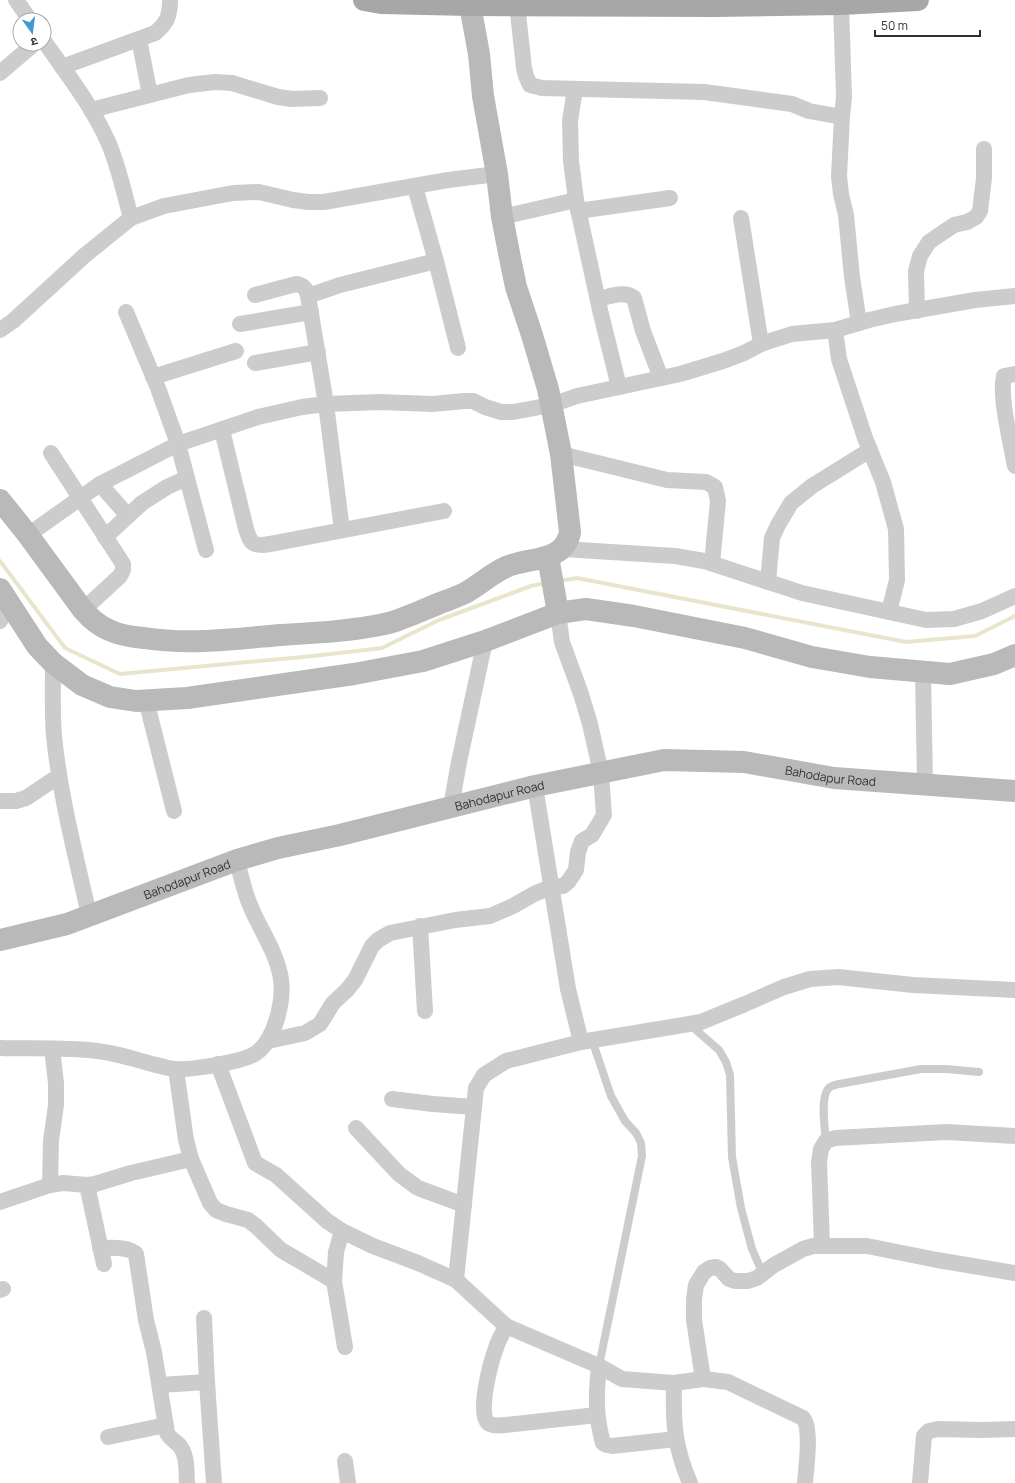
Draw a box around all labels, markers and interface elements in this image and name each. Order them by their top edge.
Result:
north arrow [12,12,52,52]
scale bar [875,12,980,38]
text: 50 m [881,17,908,34]
text: उ [29,34,39,50]
street label: Bahodapur Road [784,761,877,789]
street label: Bahodapur Road [453,776,546,814]
street label: Bahodapur Road [141,855,233,903]

